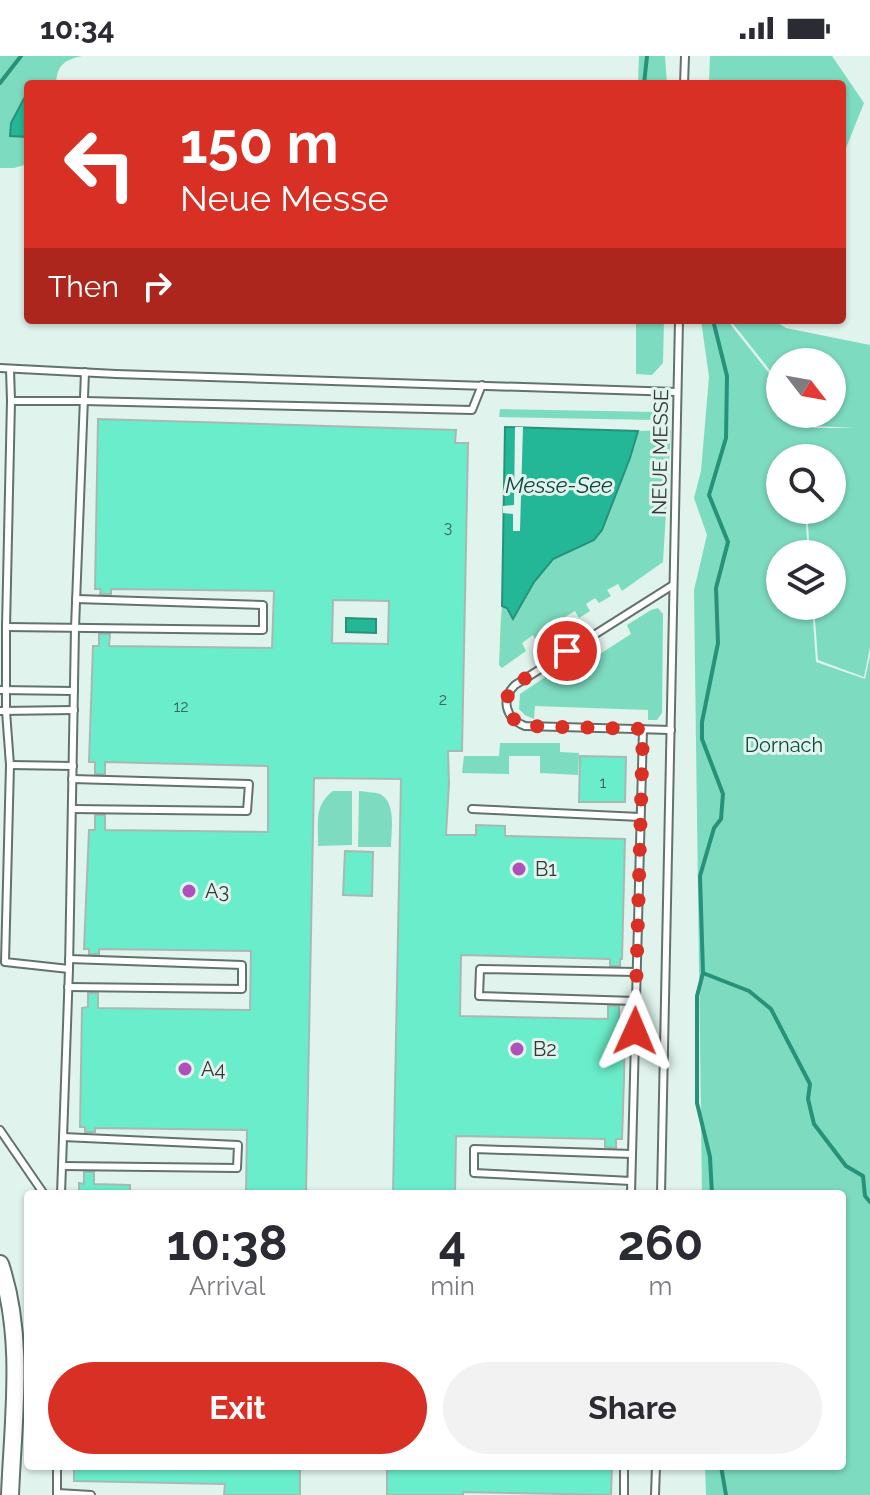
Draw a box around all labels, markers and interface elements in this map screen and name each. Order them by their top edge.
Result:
text: 10:34 [40,11,115,46]
text: 150 m [180,110,339,176]
icon: left [48,112,152,216]
text: Neue Messe [180,177,389,219]
icon: right [135,264,179,308]
text: Then [48,269,119,304]
north arrow [766,348,846,428]
map controls [766,348,846,620]
street label: NEUE MESSE [647,389,673,515]
button: search [766,444,846,524]
water label: Messe-See [505,472,613,498]
house number: 3 [444,518,452,537]
button: layers [766,540,846,620]
pin [533,617,601,685]
icon: arrive [545,629,589,673]
house number: 2 [439,690,447,709]
house number: 12 [173,697,189,716]
park label: Dornach [745,733,823,757]
house number: 1 [600,773,607,792]
place label: B1 [535,857,557,881]
marker: B1 [510,860,528,878]
place label: A3 [205,879,229,903]
marker: A3 [180,882,198,900]
position arrow [593,989,677,1073]
place label: B2 [533,1037,557,1061]
marker: B2 [508,1040,526,1058]
place label: A4 [201,1057,226,1081]
marker: A4 [176,1060,194,1078]
text: 10:38 [167,1215,288,1271]
text: 4 [439,1215,466,1271]
text: 260 [618,1215,703,1271]
text: Arrival [189,1271,265,1301]
text: min [430,1271,475,1301]
text: m [649,1271,672,1301]
button: Exit [48,1362,427,1454]
button: Share [443,1362,822,1454]

